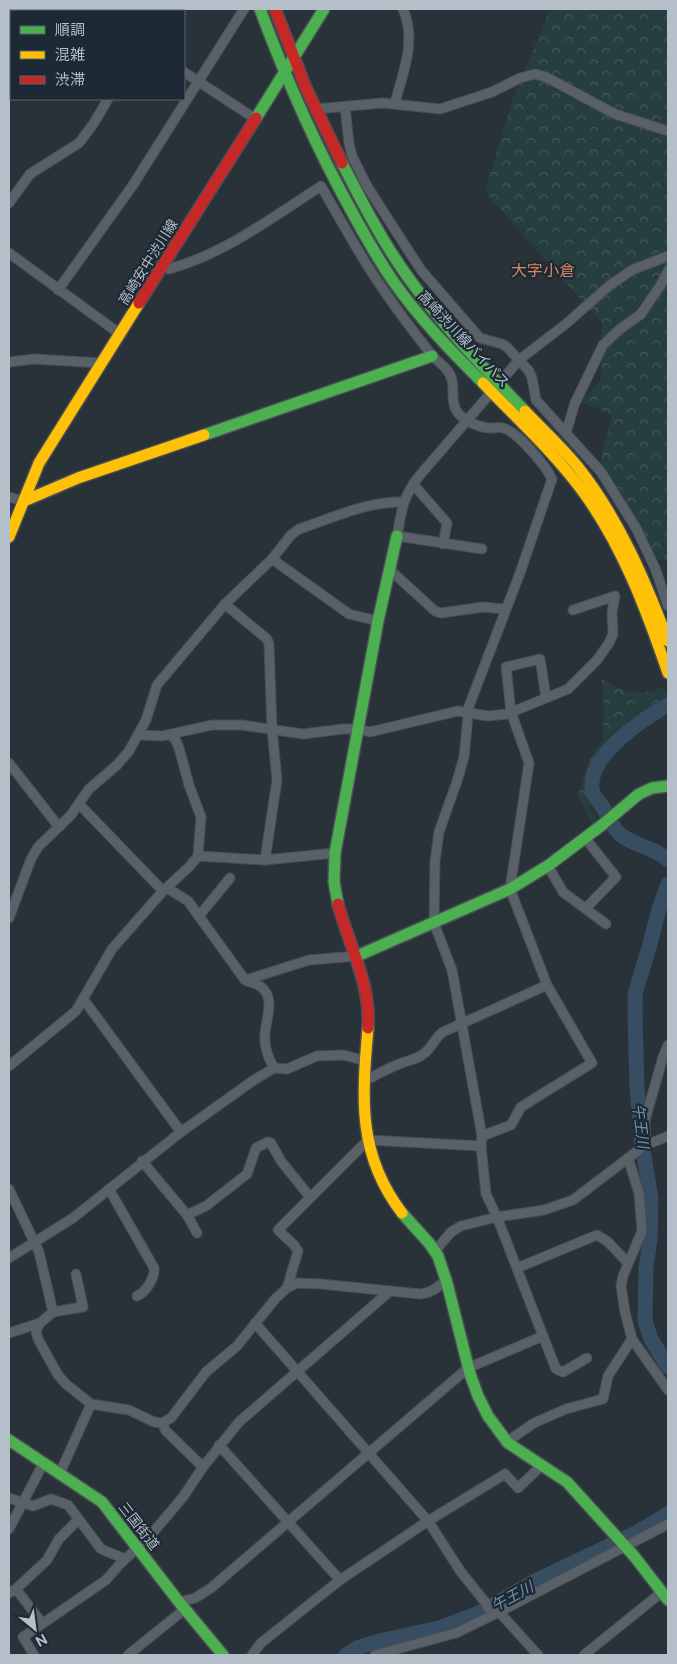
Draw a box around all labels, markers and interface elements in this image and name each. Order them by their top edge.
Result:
legend [10,10,185,100]
text: 順調 [55,21,85,38]
text: 混雑 [55,46,85,63]
text: 渋滞 [55,71,85,88]
street label: 高崎安中渋川線 [115,216,181,308]
district label: 大字小倉 [511,261,575,280]
street label: 高崎渋川線バイパス [415,288,513,390]
water label: 午王川 [630,1103,652,1151]
street label: 三国街道 [115,1499,163,1553]
water label: 午王川 [488,1577,538,1614]
north arrow [10,1604,60,1654]
text: N [33,1631,50,1650]

